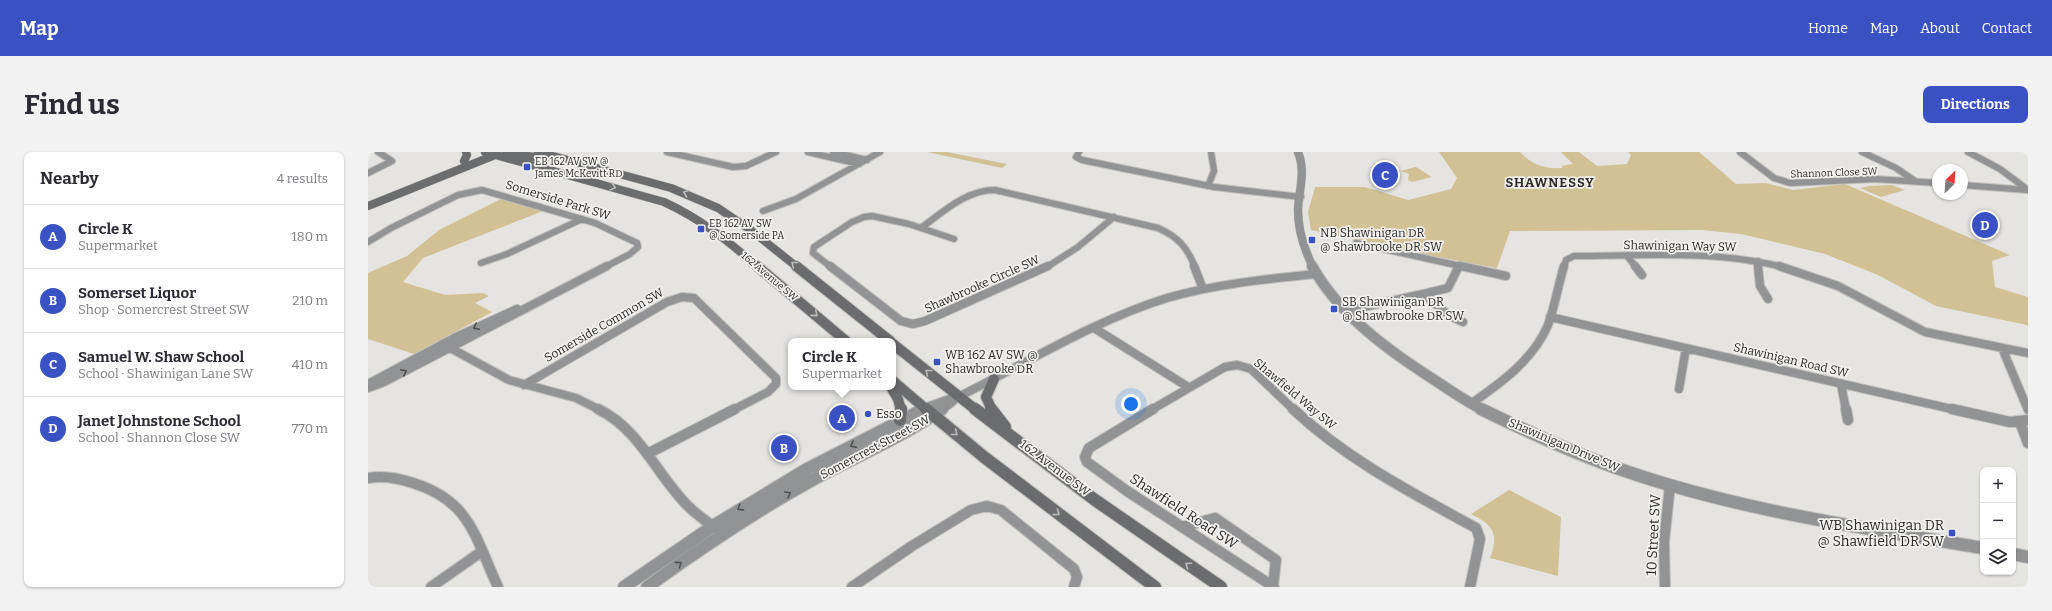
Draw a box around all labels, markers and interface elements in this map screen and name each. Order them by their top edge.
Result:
text: Map [20,17,59,40]
text: Home [1808,20,1848,37]
text: Map [1870,20,1898,37]
text: About [1920,20,1960,37]
text: Contact [1982,20,2032,37]
button: Directions [1923,86,2028,123]
text: Find us [24,88,120,121]
place label: EB 162 AV SW @ James McKevitt RD [534,156,622,180]
pin: C [1372,160,1398,190]
marker: EB 162 AV SW @ James McKevitt RD [522,162,532,172]
north arrow [1932,164,1968,200]
street label: Shannon Close SW [1790,165,1879,181]
text: Nearby [40,168,99,189]
text: 4 results [276,171,328,186]
district label: SHAWNESSY [1505,175,1595,190]
street label: Somerside Park SW [504,177,613,223]
one-way arrow [610,182,617,190]
one-way arrow [682,190,689,198]
pin: D [1972,210,1998,240]
place label: EB 162 AV SW @ Somerside PA [709,218,785,242]
text: Circle K [78,220,133,238]
marker: EB 162 AV SW @ Somerside PA [696,224,706,234]
place label: NB Shawinigan DR @ Shawbrooke DR SW [1320,226,1443,254]
text: A [48,229,58,244]
text: 180 m [292,229,328,244]
marker: NB Shawinigan DR @ Shawbrooke DR SW [1307,235,1317,245]
text: Supermarket [78,238,158,253]
street label: Shawinigan Way SW [1623,238,1738,254]
street label: 162 Avenue SW [739,250,801,304]
street label: Shawbrooke Circle SW [922,252,1042,316]
one-way arrow [791,262,798,269]
text: Somerset Liquor [78,284,196,302]
street label: Somerside Common SW [542,285,667,365]
text: B [49,293,57,308]
text: 210 m [292,293,328,308]
place label: SB Shawinigan DR @ Shawbrooke DR SW [1342,295,1465,323]
text: Shop · Somercrest Street SW [78,302,249,317]
marker: SB Shawinigan DR @ Shawbrooke DR SW [1329,304,1339,314]
one-way arrow [810,310,818,317]
one-way arrow [473,322,481,330]
popup [788,338,896,390]
street label: Shawinigan Road SW [1732,340,1851,380]
text: Samuel W. Shaw School [78,348,244,366]
text: Circle K [802,348,857,366]
place label: WB 162 AV SW @ Shawbrooke DR [945,348,1038,376]
street label: Shawfield Way SW [1251,356,1339,433]
text: C [49,357,57,372]
text: 410 m [292,357,328,372]
marker: WB 162 AV SW @ Shawbrooke DR [932,357,942,367]
text: School · Shawinigan Lane SW [78,366,253,381]
text: Supermarket [802,366,882,381]
one-way arrow [399,369,407,377]
one-way arrow [926,369,933,376]
your location [1121,394,1141,414]
pin: A [829,403,855,433]
place label: Esso [876,407,902,421]
marker: Esso [863,409,873,419]
text: Janet Johnstone School [78,412,241,430]
street label: Somercrest Street SW [818,412,933,482]
street label: Shawinigan Drive SW [1506,415,1622,475]
text: D [48,421,58,436]
text: 770 m [292,421,328,436]
one-way arrow [950,428,957,435]
text: School · Shannon Close SW [78,430,240,445]
pin: B [771,433,797,463]
street label: 162 Avenue SW [1017,437,1093,499]
one-way arrow [850,440,858,448]
map controls [1980,467,2016,575]
button: + [1980,467,2016,503]
street label: Shawfield Road SW [1127,470,1241,553]
one-way arrow [784,491,791,498]
street label: 10 Street SW [1643,493,1664,576]
button: − [1980,503,2016,539]
one-way arrow [737,504,744,511]
one-way arrow [1052,508,1059,515]
place label: WB Shawinigan DR @ Shawfield DR SW [1817,517,1945,550]
marker: WB Shawinigan DR @ Shawfield DR SW [1947,528,1957,538]
button: layers [1980,539,2016,575]
one-way arrow [675,561,682,569]
one-way arrow [1186,563,1193,570]

